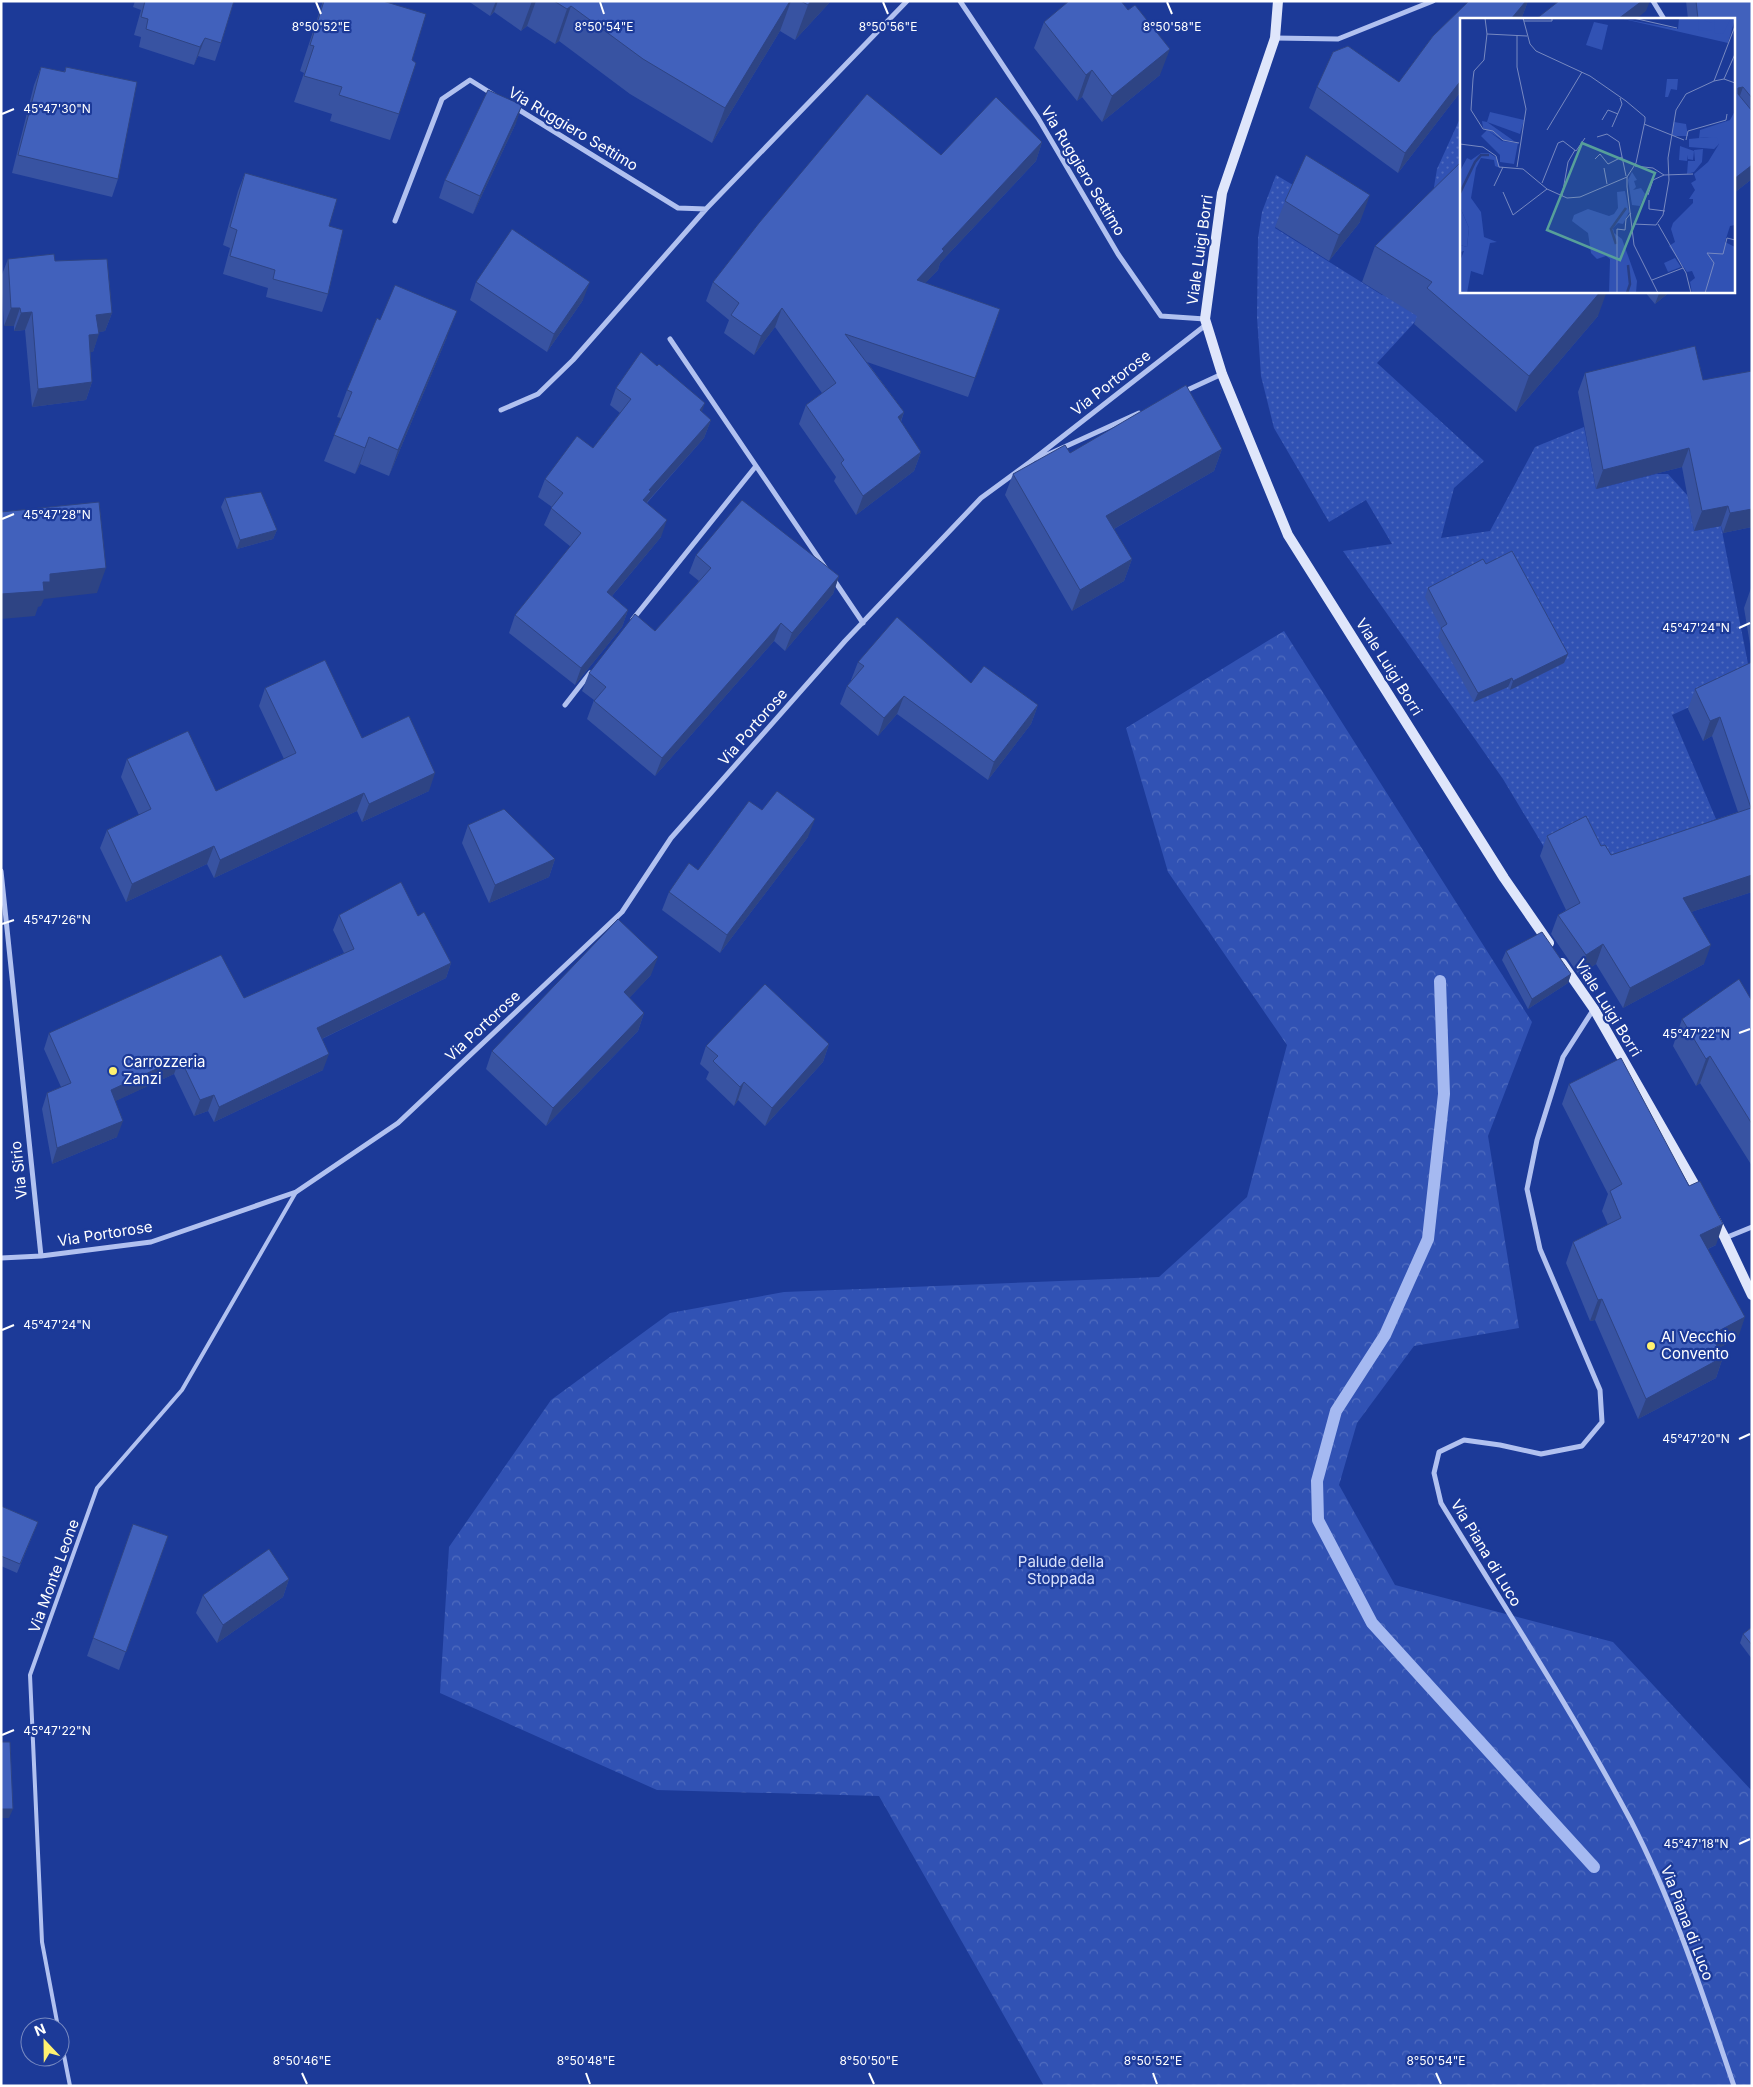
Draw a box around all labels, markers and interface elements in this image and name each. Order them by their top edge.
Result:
inset map [1460,18,1736,292]
text: 8°50'52"E [292,19,350,34]
text: 8°50'54"E [574,19,634,34]
text: 8°50'56"E [859,19,917,34]
text: 8°50'58"E [1143,19,1201,34]
street label: Via Ruggiero Settimo [505,82,642,175]
text: 45°47'30"N [23,101,91,116]
street label: Via Ruggiero Settimo [1037,102,1130,239]
street label: Viale Luigi Borri [1182,194,1217,306]
street label: Via Portorose [1067,346,1154,420]
text: 45°47'28"N [23,507,91,522]
street label: Viale Luigi Borri [1352,615,1427,719]
text: 45°47'24"N [1662,620,1730,635]
street label: Via Portorose [714,684,791,769]
text: 45°47'26"N [23,912,91,927]
street label: Viale Luigi Borri [1571,956,1646,1060]
street label: Via Portorose [441,986,524,1065]
text: 45°47'22"N [1662,1026,1730,1041]
place label: Carrozzeria Zanzi [123,1052,205,1088]
marker: Carrozzeria Zanzi [107,1065,119,1077]
street label: Via Sirio [6,1140,31,1200]
street label: Via Portorose [56,1217,154,1250]
text: 45°47'24"N [23,1317,91,1332]
place label: Al Vecchio Convento [1661,1327,1736,1363]
marker: Al Vecchio Convento [1645,1340,1657,1352]
text: 45°47'20"N [1662,1431,1730,1446]
street label: Via Piana di Luco [1447,1496,1526,1610]
street label: Via Monte Leone [24,1516,83,1635]
park label: Palude della Stoppada [1018,1552,1104,1588]
text: 45°47'22"N [23,1723,91,1738]
text: 45°47'18"N [1663,1836,1729,1851]
street label: Via Piana di Luco [1657,1863,1718,1983]
north arrow [20,2017,70,2067]
text: N [32,2020,48,2039]
text: 8°50'46"E [273,2053,331,2068]
text: 8°50'48"E [557,2053,615,2068]
text: 8°50'50"E [840,2053,898,2068]
text: 8°50'52"E [1124,2053,1182,2068]
text: 8°50'54"E [1406,2053,1466,2068]

